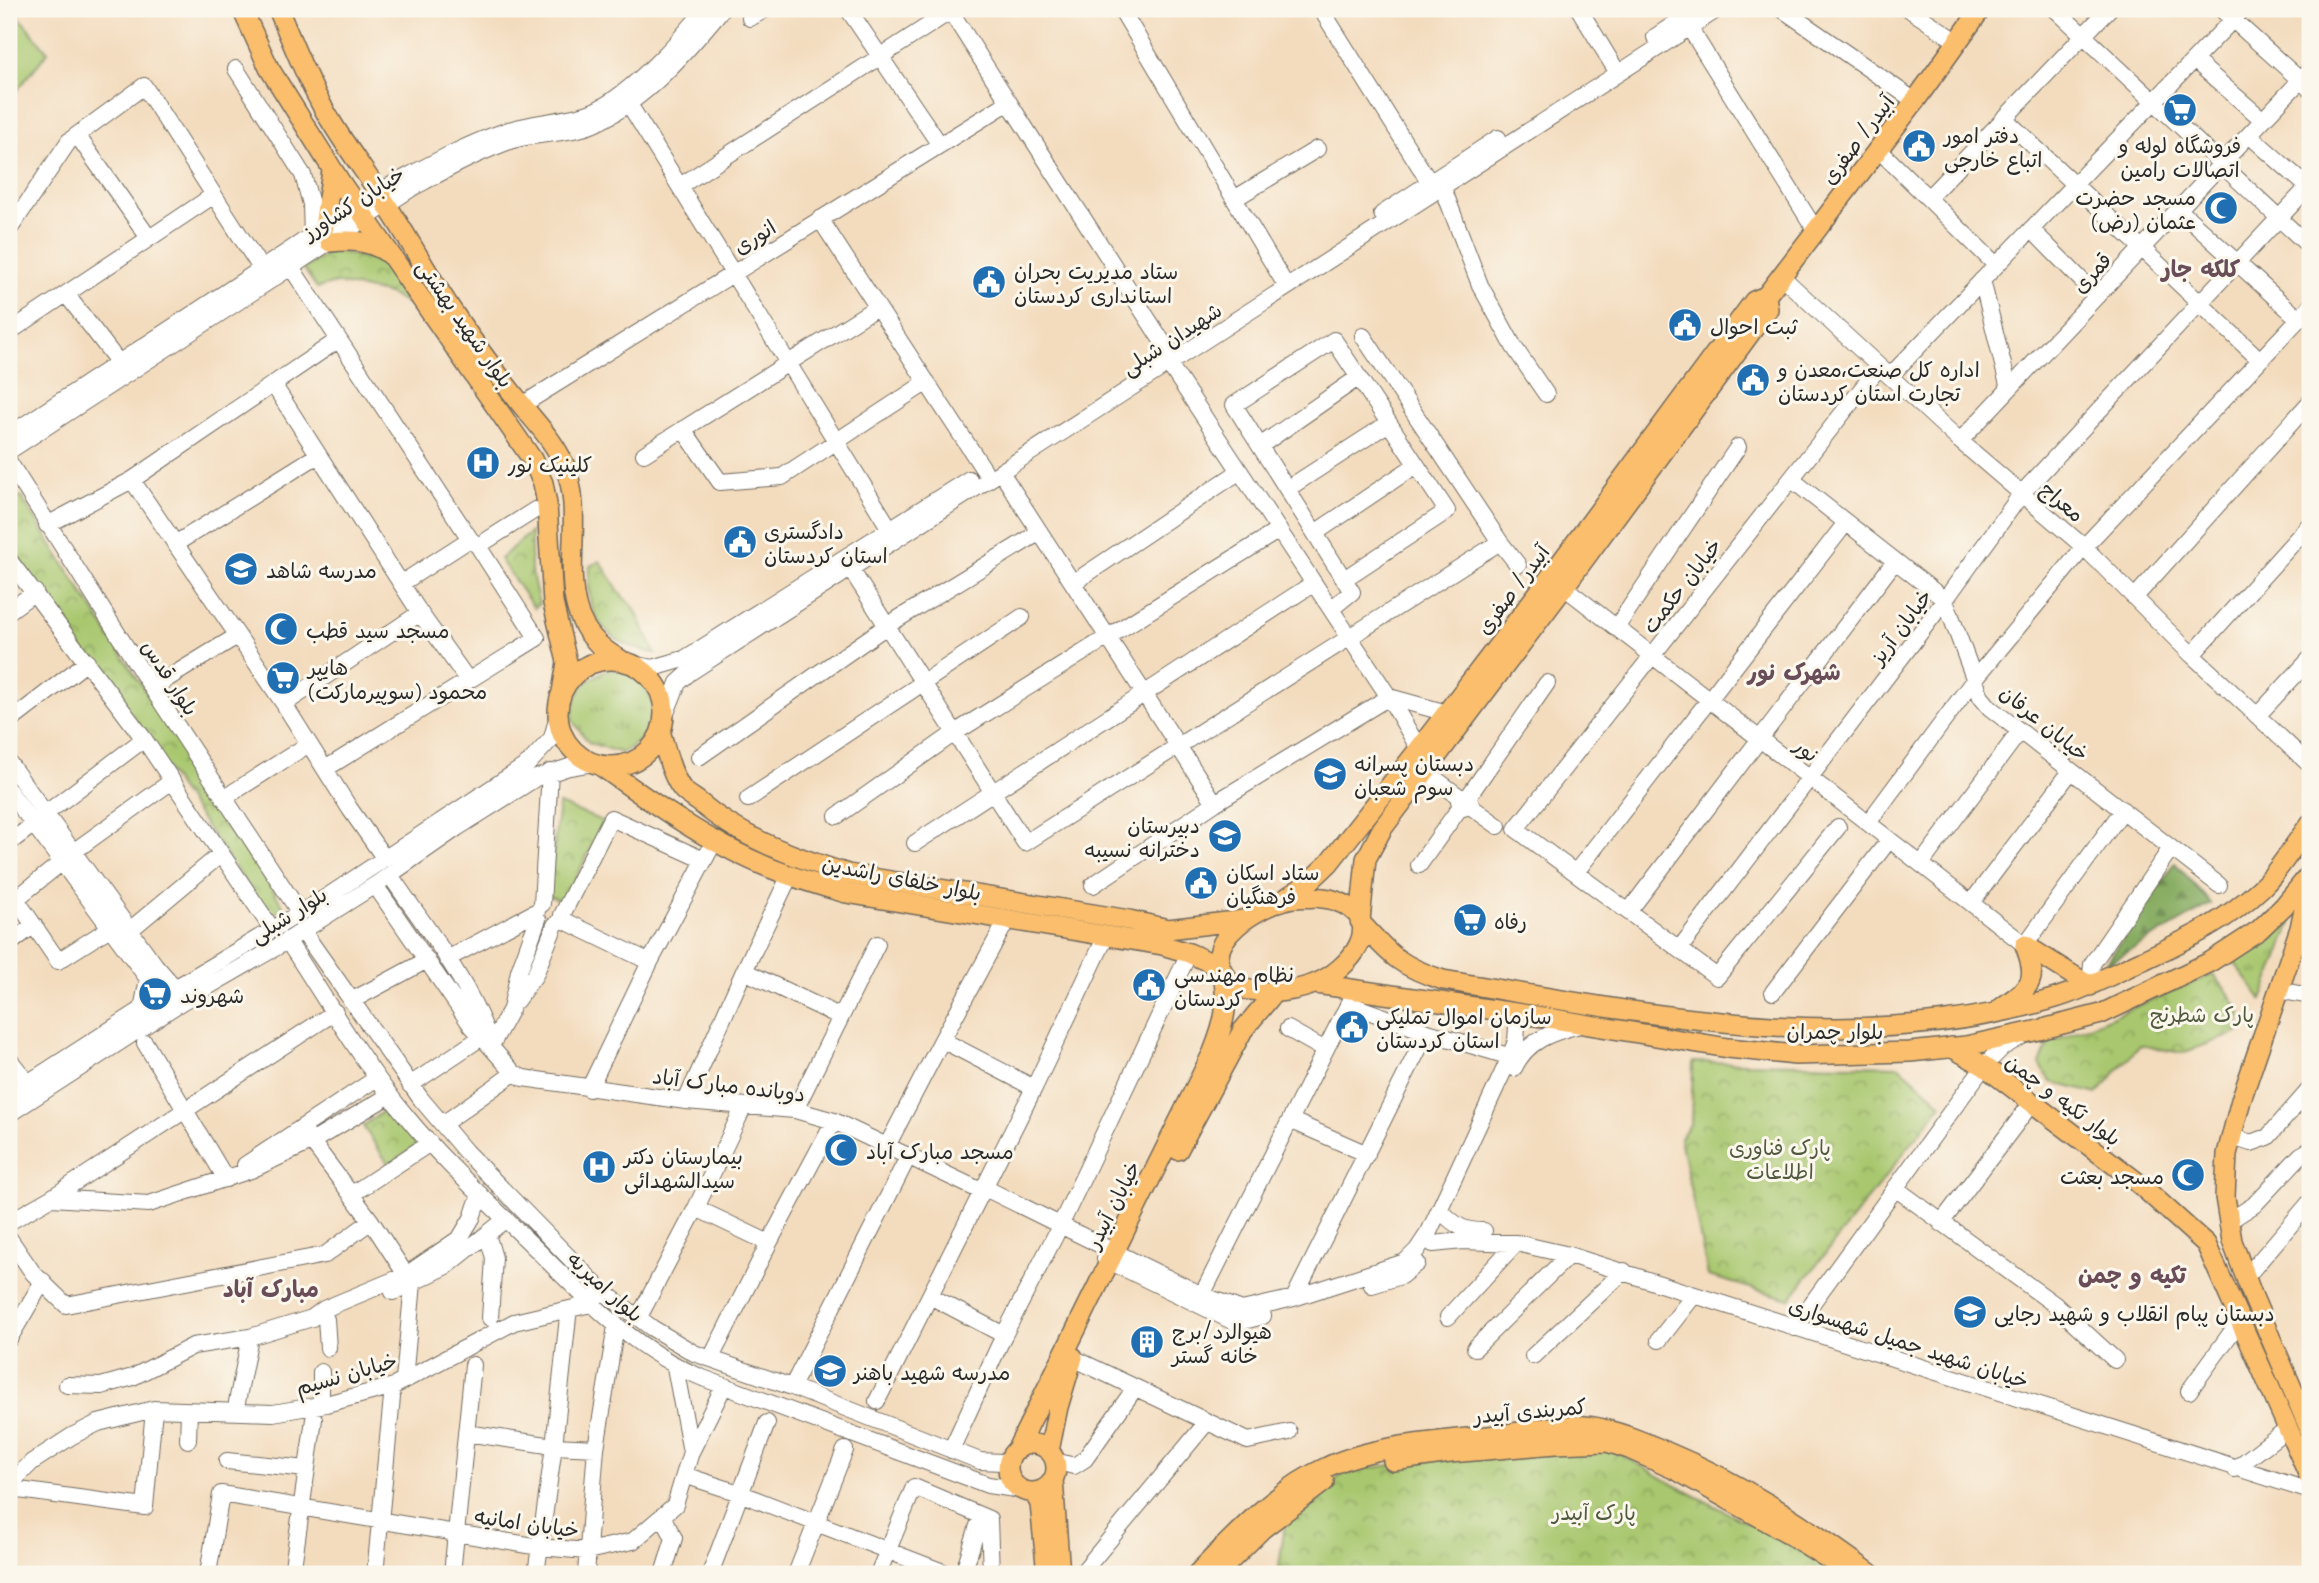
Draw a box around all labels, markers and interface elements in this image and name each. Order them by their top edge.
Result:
street label: آبیدر/ صفری [1814,88,1901,190]
supermarket icon: فروشگاه لوله و اتصالات رامین [2161,91,2199,129]
place label: دفتر امور اتباع خارجی [1942,121,2042,175]
public building icon: دفتر امور اتباع خارجی [1900,127,1938,165]
place label: فروشگاه لوله و اتصالات رامین [2117,131,2241,182]
street label: خیابان کشاورز [295,159,410,247]
place label: مسجد حضرت عثمان (رض) [2075,183,2196,234]
mosque icon: مسجد حضرت عثمان (رض) [2202,189,2240,227]
street label: انوری [728,212,781,260]
street label: قمری [2065,246,2117,298]
district label: کلکه جار [2160,253,2241,283]
street label: بلوار شهید بهشتی [410,254,520,394]
place label: ستاد مدیریت بحران استانداری کردستان [1014,257,1178,308]
public building icon: ستاد مدیریت بحران استانداری کردستان [970,263,1008,301]
street label: شهیدان شبلی [1116,296,1227,382]
public building icon: ثبت احوال [1666,306,1704,344]
place label: ثبت احوال [1710,312,1798,340]
place label: اداره کل صنعت،معدن و تجارت استان کردستان [1776,355,1980,406]
public building icon: اداره کل صنعت،معدن و تجارت استان کردستان [1734,361,1772,399]
hospital icon: کلینیک نور [464,444,502,482]
place label: کلینیک نور [507,450,592,478]
street label: معراج [2034,475,2090,529]
place label: دادگستری استان کردستان [764,517,888,568]
public building icon: دادگستری استان کردستان [721,523,759,561]
street label: خیابان حکمت [1635,532,1727,639]
street label: آبیدر/ صفری [1469,538,1556,640]
school or university icon: مدرسه شاهد [222,550,260,588]
place label: مدرسه شاهد [266,556,377,583]
street label: خیابان آریز [1862,583,1938,671]
mosque icon: مسجد سید قطب [262,610,300,648]
place label: مسجد سید قطب [306,616,450,644]
street label: بلوار قدس [136,634,206,721]
place label: هایپر (سوپیرمارکت) محمود [306,653,487,705]
district label: شهرک نور [1745,656,1841,687]
supermarket icon: هایپر (سوپیرمارکت) محمود [264,659,302,697]
street label: خیابان عرفان [1994,678,2095,767]
street label: نور [1788,730,1825,768]
place label: دبستان پسرانه سوم شعبان [1354,749,1474,804]
school or university icon: دبستان پسرانه سوم شعبان [1311,755,1349,793]
place label: دبیرستان دخترانه نسیبه [1084,811,1200,863]
school or university icon: دبیرستان دخترانه نسیبه [1206,817,1244,855]
street label: بلوار خلفای راشدین [820,848,984,907]
place label: ستاد اسکان فرهنگیان [1226,858,1320,909]
public building icon: ستاد اسکان فرهنگیان [1182,864,1220,902]
street label: بلوار شبلی [244,880,333,950]
supermarket icon: رفاه [1451,901,1489,939]
place label: رفاه [1494,907,1527,934]
place label: نظام مهندسی کردستان [1174,960,1294,1011]
public building icon: نظام مهندسی کردستان [1130,966,1168,1004]
supermarket icon: شهروند [136,975,174,1013]
place label: شهروند [180,981,244,1008]
park label: پارک شطرنج [2150,1000,2254,1029]
place label: سازمان اموال تملیکی استان کردستان [1376,1002,1552,1053]
public building icon: سازمان اموال تملیکی استان کردستان [1333,1008,1371,1046]
street label: بلوار چمران [1787,1017,1883,1045]
street label: بلوار تکیه و چمن [2000,1047,2127,1152]
street label: دوبانده مبارک آباد [651,1061,807,1108]
mosque icon: مسجد مبارک آباد [822,1131,860,1169]
park label: پارک فناوری اطلاعات [1729,1133,1831,1184]
place label: مسجد مبارک آباد [866,1137,1014,1165]
place label: بیمارستان دکتر سیدالشهدائی [622,1142,743,1195]
hospital icon: بیمارستان دکتر سیدالشهدائی [580,1148,618,1186]
street label: خیابان آبیدر [1078,1156,1146,1255]
mosque icon: مسجد بعثت [2169,1156,2207,1194]
place label: مسجد بعثت [2060,1162,2164,1190]
street label: بلوار امیریه [562,1245,650,1328]
district label: تکیه و چمن [2078,1259,2187,1290]
district label: مبارک آباد [223,1273,319,1303]
street label: خیابان شهید جمیل شهسواری [1785,1290,2032,1395]
school or university icon: دبستان پبام انقلاب و شهید رجایی [1951,1293,1989,1331]
place label: دبستان پبام انقلاب و شهید رجایی [1994,1299,2275,1330]
place label: هیوالرد/برج خانه گستر [1170,1317,1272,1368]
building icon: هیوالرد/برج خانه گستر [1128,1323,1166,1361]
street label: خیابان نسیم [292,1346,401,1404]
school or university icon: مدرسه شهید باهنر [811,1352,849,1390]
place label: مدرسه شهید باهنر [852,1358,1010,1386]
street label: کمربندی آبیدر [1470,1392,1588,1430]
park label: پارک آبیدر [1550,1498,1636,1526]
street label: خیابان امانیه [473,1501,581,1544]

